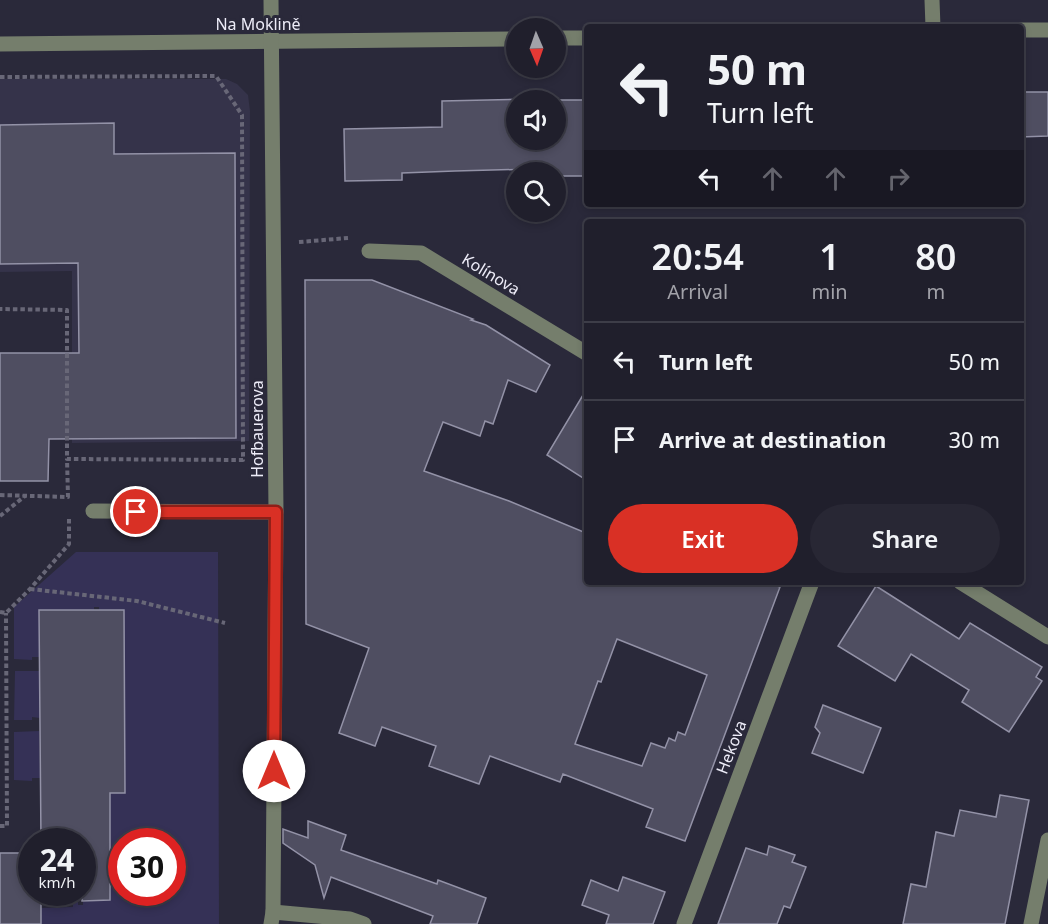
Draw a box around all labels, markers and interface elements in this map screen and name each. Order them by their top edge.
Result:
street label: Na Moklině [215,13,301,35]
north arrow [506,18,566,78]
map controls [506,18,566,222]
text: 50 m [707,40,807,97]
icon: left [608,48,686,126]
button: sound [506,90,566,150]
text: Turn left [707,94,813,131]
button: search [506,162,566,222]
icon: left [693,162,726,195]
icon: ahead [756,162,789,195]
icon: ahead [819,162,852,195]
icon: right [882,162,915,195]
text: 20:54 [652,232,744,281]
text: 1 [819,232,840,281]
text: 80 [915,232,956,281]
street label: Kolínova [458,248,524,300]
text: Arrival [667,278,728,305]
text: min [811,278,848,305]
text: m [926,278,945,305]
icon: left [608,345,641,378]
text: Turn left [659,346,753,376]
text: 50 m [949,346,1000,376]
street label: Hofbauerova [246,380,268,478]
icon: arrive [608,423,641,456]
text: Arrive at destination [659,424,886,454]
text: 30 m [949,424,1000,454]
pin [110,486,161,537]
icon: arrive [119,495,152,528]
button: Exit [608,504,798,573]
button: Share [810,504,1000,573]
street label: Hekova [711,717,751,777]
position arrow [242,739,306,803]
speed limit sign: 30 [108,828,186,906]
text: 24 [40,839,74,880]
text: km/h [39,872,75,892]

